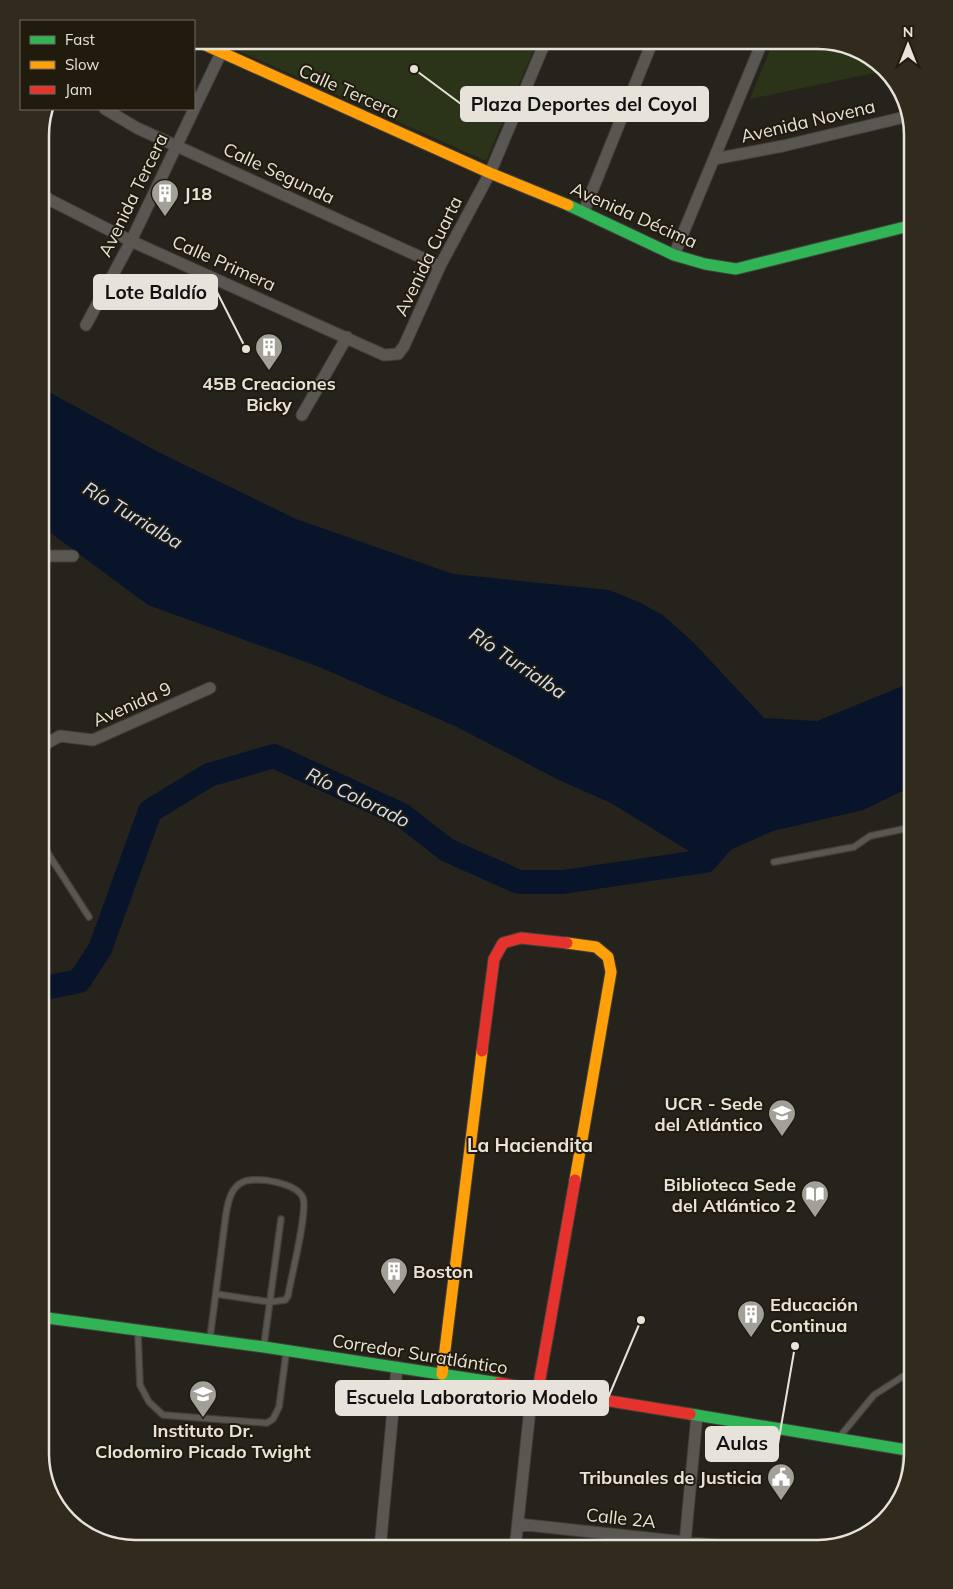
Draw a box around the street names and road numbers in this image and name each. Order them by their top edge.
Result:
street label: Calle Tercera [295,59,403,123]
street label: Avenida Novena [739,94,877,148]
street label: Avenida Tercera [93,129,173,261]
street label: Calle Segunda [220,137,338,209]
street label: Avenida Décima [567,177,701,253]
street label: Avenida Cuarta [389,192,467,320]
street label: Calle Primera [169,230,279,296]
street label: Avenida 9 [89,676,175,732]
street label: Corredor Suratlántico [331,1329,509,1379]
street label: Calle 2A [585,1503,657,1533]

